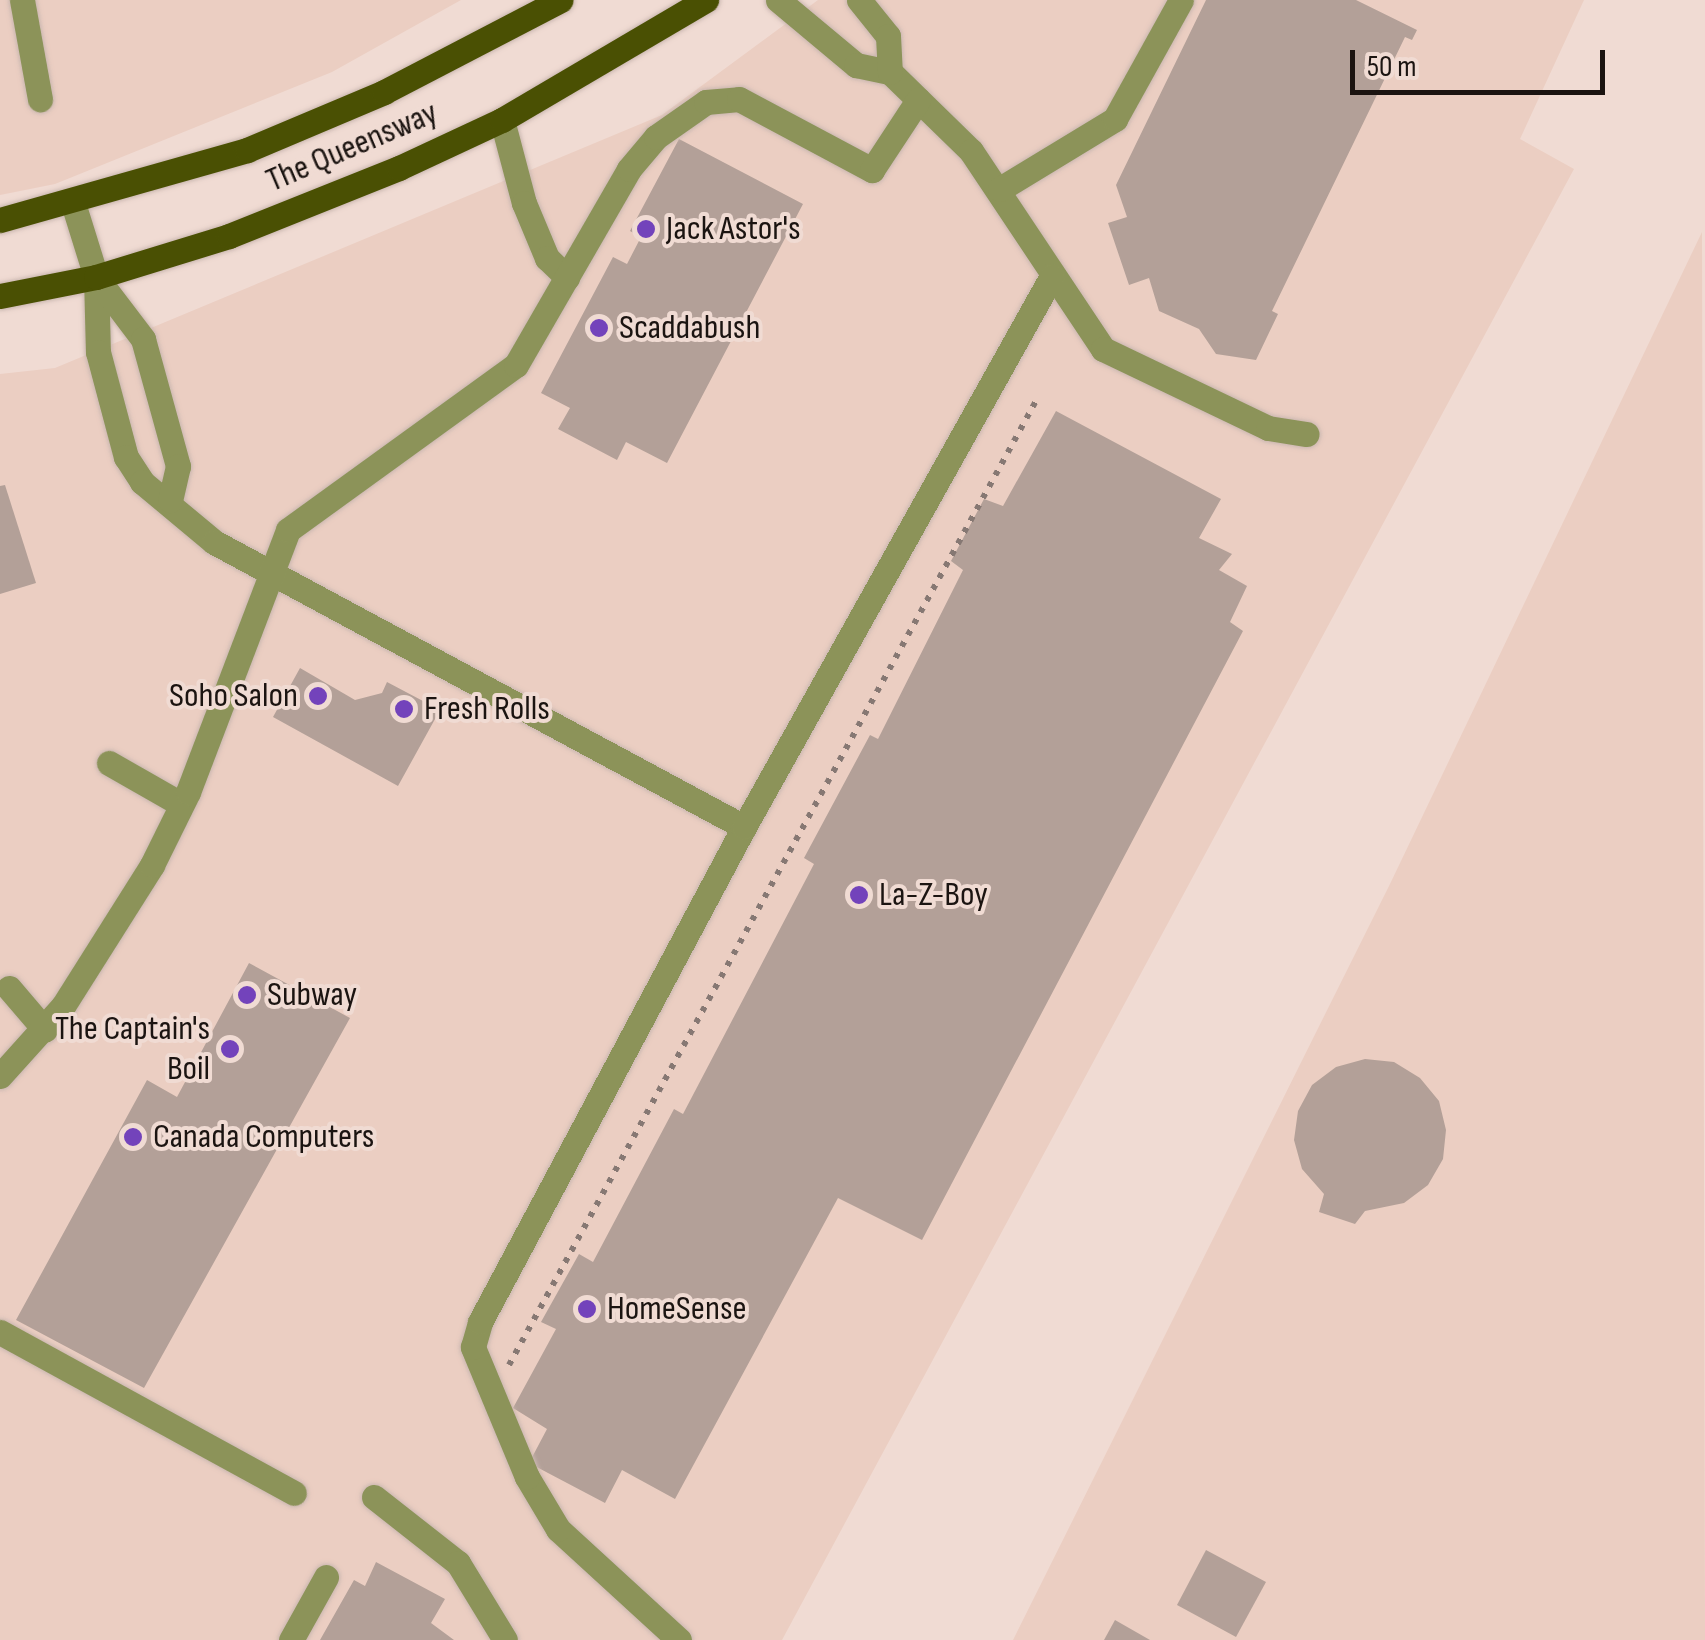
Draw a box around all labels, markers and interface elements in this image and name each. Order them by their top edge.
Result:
scale bar [1355,30,1610,92]
text: 50 m [1367,49,1416,85]
street label: The Queensway [260,92,444,202]
place label: Jack Astor's [666,208,801,250]
marker: Jack Astor's [635,218,657,240]
place label: Scaddabush [619,307,760,349]
marker: Scaddabush [588,317,610,339]
place label: Soho Salon [169,675,298,717]
marker: Soho Salon [307,685,329,707]
place label: Fresh Rolls [424,688,550,730]
marker: Fresh Rolls [393,698,415,720]
place label: La-Z-Boy [879,874,988,916]
marker: La-Z-Boy [848,884,870,906]
place label: Subway [267,974,357,1016]
marker: Subway [236,984,258,1006]
place label: The Captain's Boil [55,1008,210,1090]
marker: The Captain's Boil [219,1038,241,1060]
place label: Canada Computers [153,1116,374,1158]
marker: Canada Computers [122,1126,144,1148]
place label: HomeSense [607,1288,747,1330]
marker: HomeSense [576,1298,598,1320]

